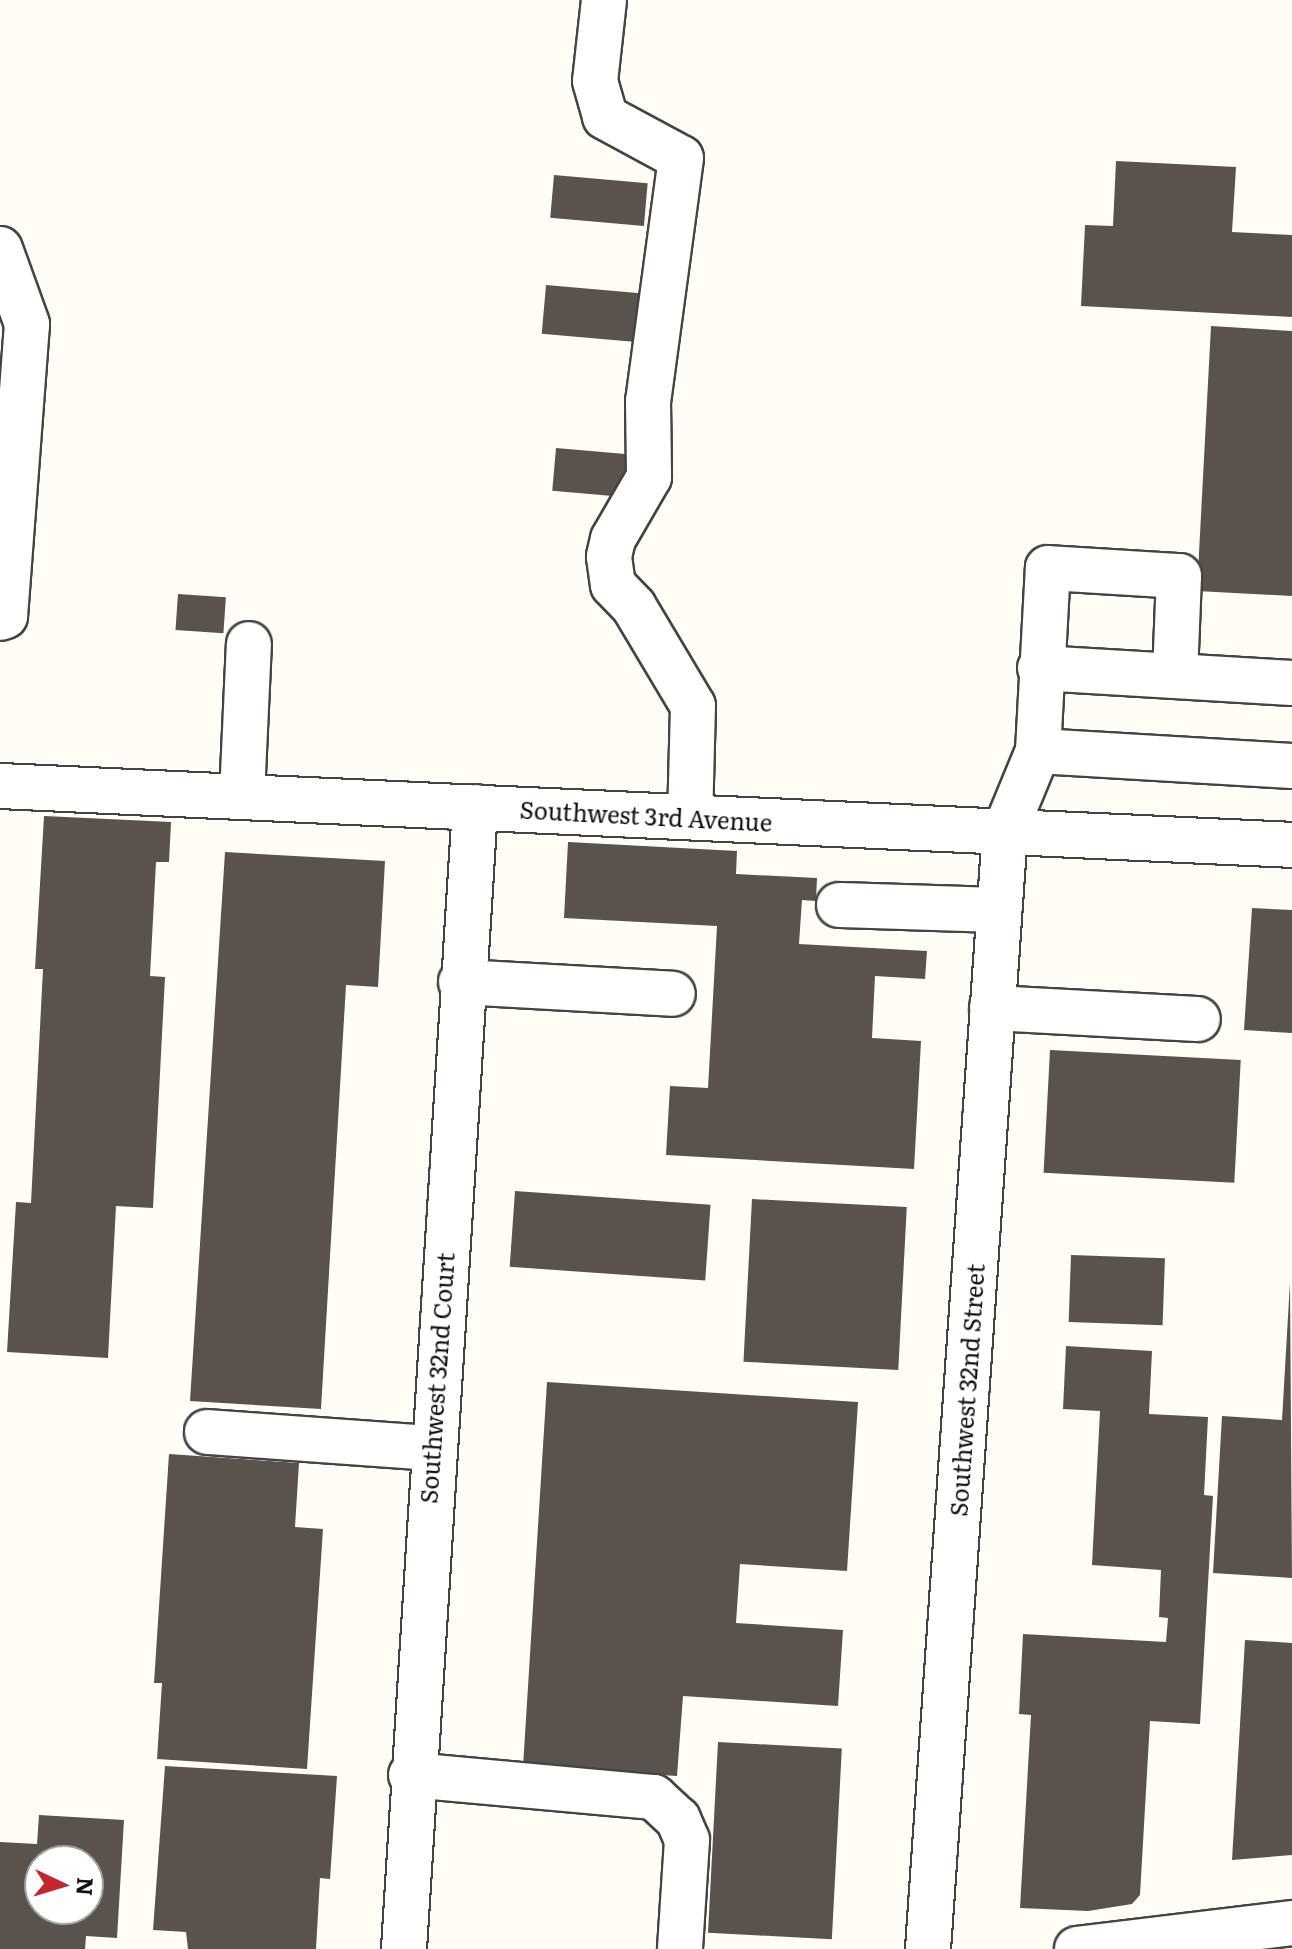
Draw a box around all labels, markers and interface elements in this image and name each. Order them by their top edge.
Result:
street label: Southwest 3rd Avenue [519,794,773,836]
street label: Southwest 32nd Court [413,1251,459,1505]
street label: Southwest 32nd Street [943,1263,989,1517]
north arrow [24,1845,104,1925]
text: N [69,1876,104,1897]

